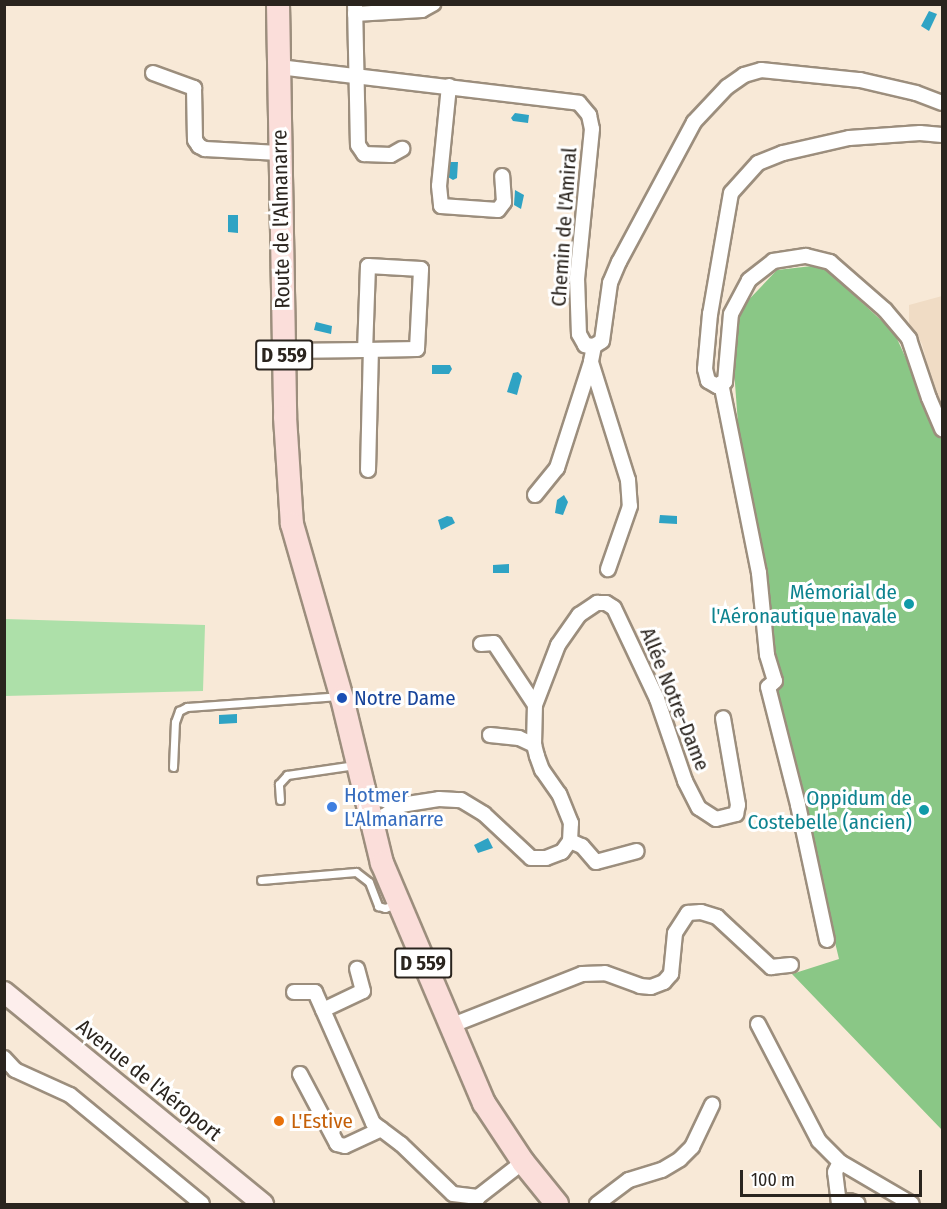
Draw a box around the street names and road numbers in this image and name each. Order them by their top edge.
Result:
street label: Route de l'Almanarre [267,129,295,309]
street label: Chemin de l'Amiral [546,147,582,307]
road number: D 559 [254,338,314,372]
street label: Allée Notre-Dame [635,624,715,774]
road number: D 559 [393,946,453,980]
street label: Avenue de l'Aéroport [71,1014,227,1146]

